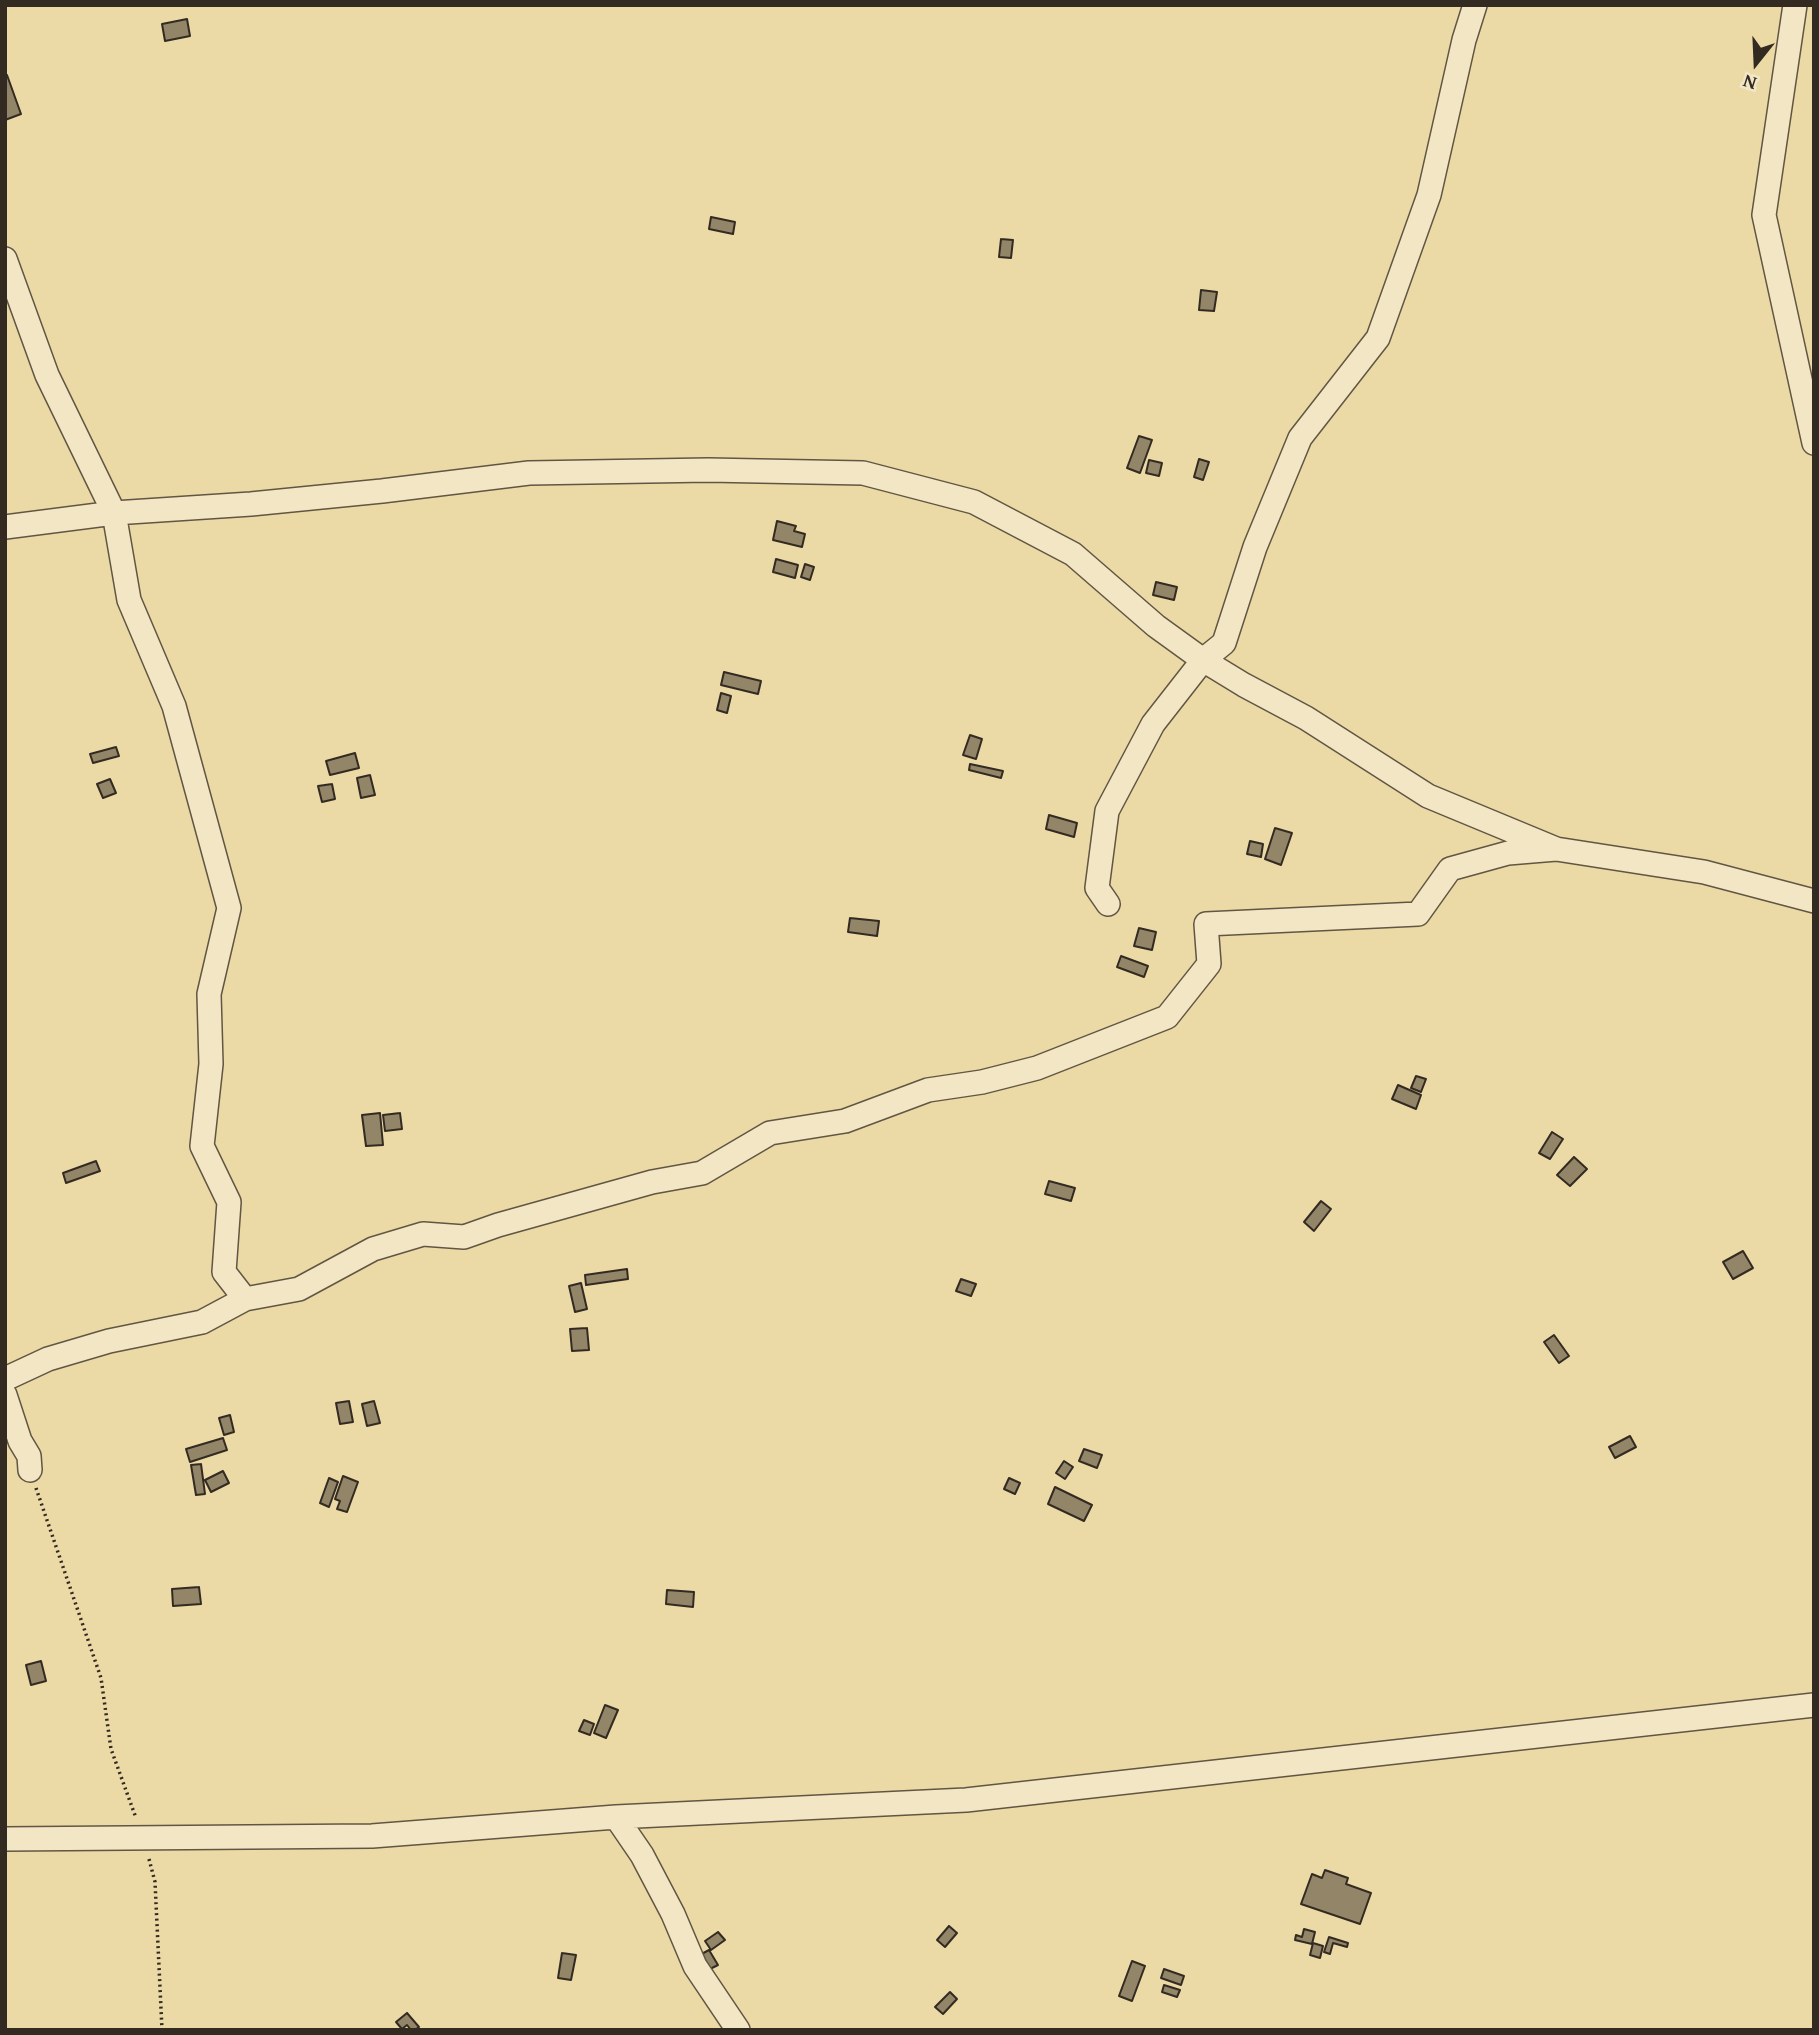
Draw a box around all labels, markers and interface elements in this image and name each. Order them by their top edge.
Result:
north arrow [1721,28,1791,98]
text: N [1739,68,1760,98]

